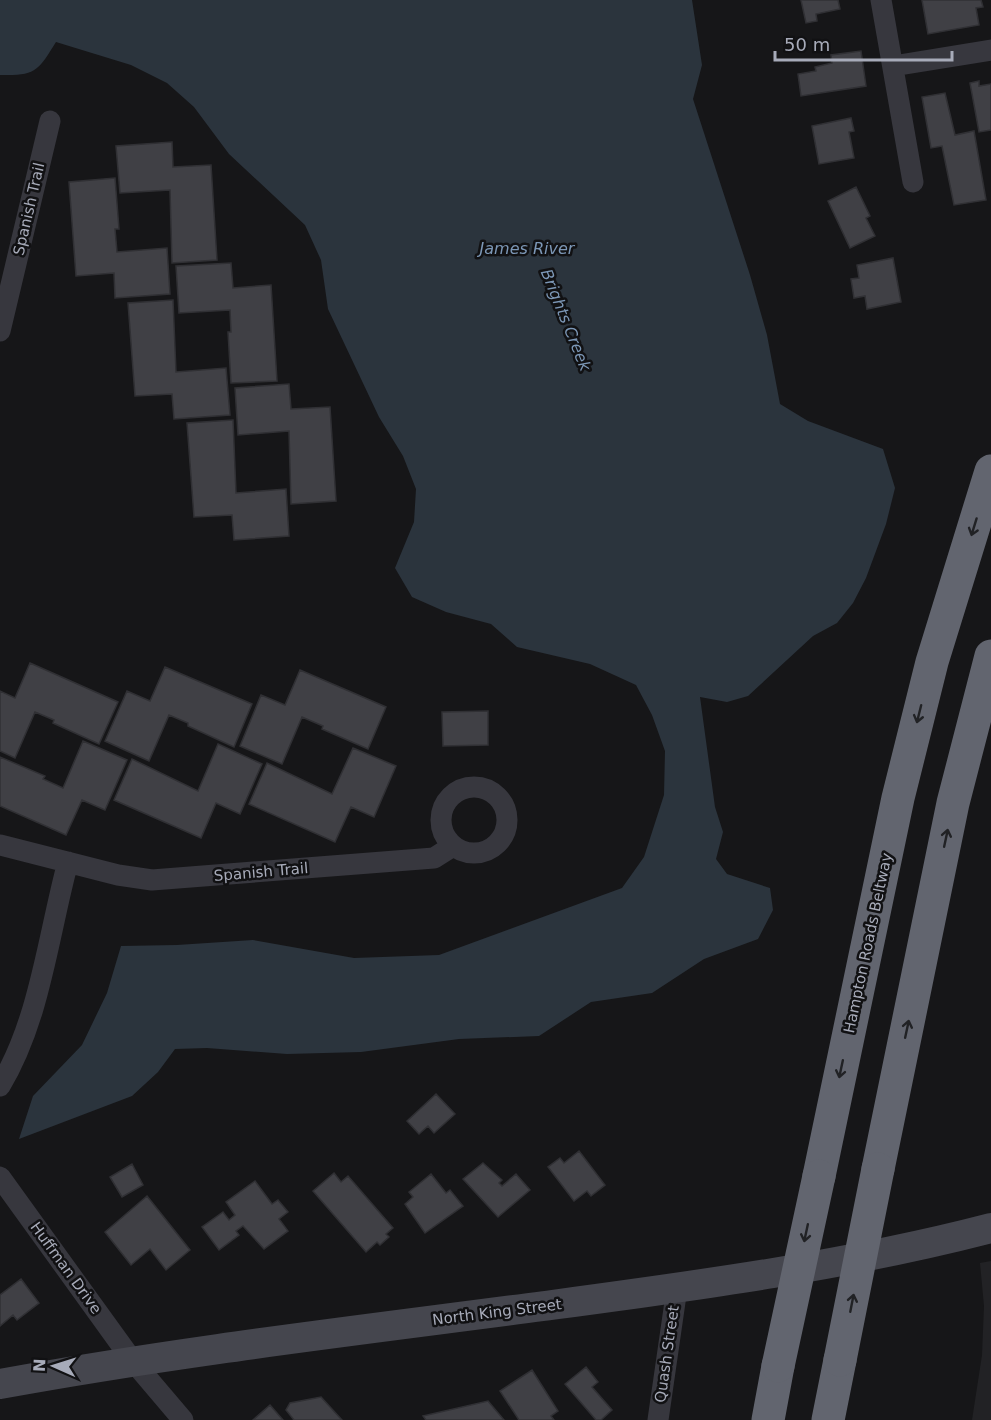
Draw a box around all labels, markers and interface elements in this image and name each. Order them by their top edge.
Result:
scale bar [775,24,952,62]
text: 50 m [784,34,830,55]
street label: Spanish Trail [10,161,48,257]
water label: James River [477,239,576,258]
water label: Brights Creek [537,266,595,375]
one-way arrow [968,517,979,536]
one-way arrow [913,704,924,723]
one-way arrow [941,829,952,849]
street label: Hampton Roads Beltway [840,851,896,1035]
street label: Spanish Trail [213,859,309,885]
one-way arrow [902,1020,913,1040]
one-way arrow [835,1058,846,1078]
street label: Huffman Drive [27,1219,105,1317]
one-way arrow [800,1224,812,1243]
one-way arrow [847,1294,858,1313]
street label: North King Street [431,1295,563,1329]
street label: Quash Street [651,1304,683,1404]
north arrow [24,1336,84,1396]
text: N [30,1358,49,1372]

